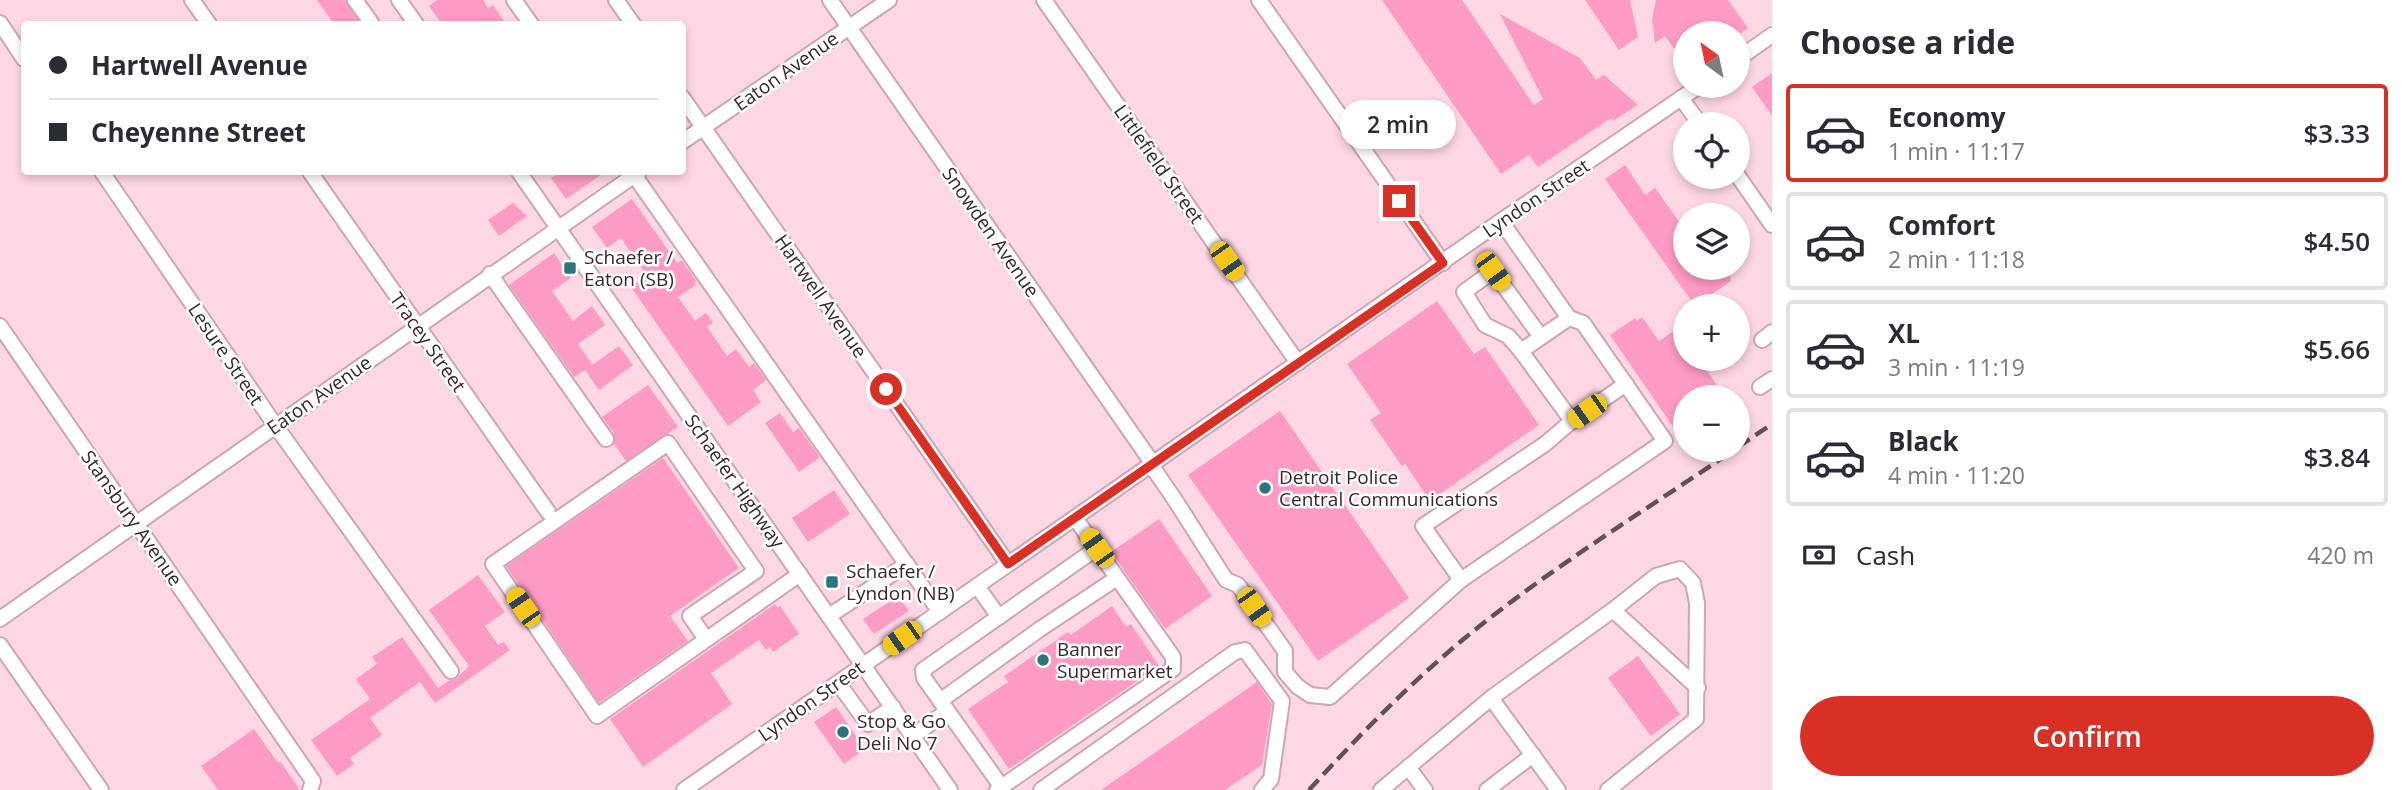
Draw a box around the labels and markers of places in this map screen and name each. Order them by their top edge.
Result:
place label: Schaefer / Eaton (SB) [584,244,674,292]
marker: Schaefer / Eaton (SB) [562,260,578,276]
place label: Detroit Police Central Communications [1279,464,1498,512]
marker: Detroit Police Central Communications [1257,480,1273,496]
place label: Schaefer / Lyndon (NB) [846,558,955,606]
marker: Schaefer / Lyndon (NB) [824,574,840,590]
place label: Banner Supermarket [1057,636,1173,684]
marker: Banner Supermarket [1035,652,1051,668]
place label: Stop & Go Deli No 7 [857,708,946,756]
marker: Stop & Go Deli No 7 [835,724,851,740]

